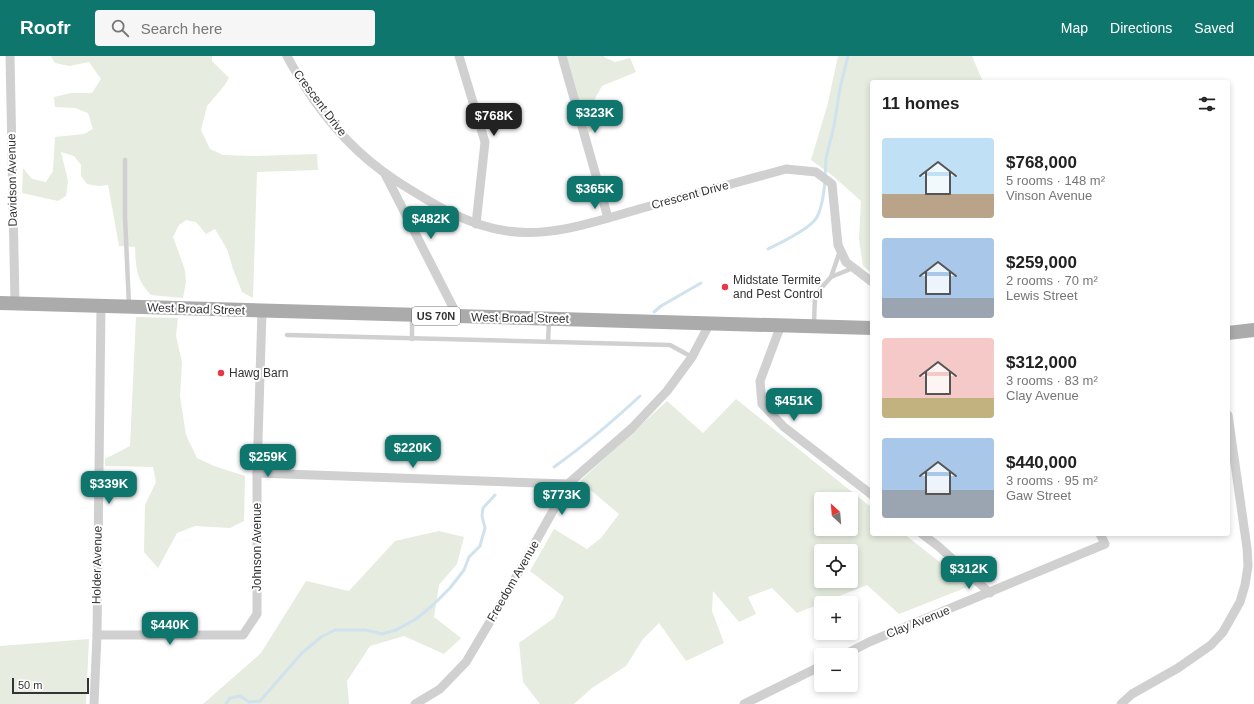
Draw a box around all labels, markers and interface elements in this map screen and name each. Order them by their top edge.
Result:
search box [95,10,375,46]
text: Roofr [20,17,71,38]
icon: search [109,17,131,39]
text: Search here [141,20,222,37]
text: Map [1061,20,1088,36]
text: Directions [1110,20,1172,36]
text: Saved [1194,20,1234,36]
street label: Crescent Drive [291,67,350,139]
icon: filters [1196,93,1218,115]
text: 11 homes [882,94,960,113]
pin: $323K [567,100,623,134]
pin: $768K [466,103,522,137]
text: $323K [576,105,614,120]
text: $768K [475,108,513,123]
street label: Davidson Avenue [4,133,20,227]
text: $768,000 [1006,153,1077,172]
icon: home [914,154,962,202]
text: 5 rooms · 148 m² [1006,173,1105,188]
pin: $365K [567,176,623,210]
street label: Crescent Drive [650,178,730,212]
text: $365K [576,181,614,196]
text: Vinson Avenue [1006,188,1092,203]
pin: $482K [403,206,459,240]
text: $482K [412,211,450,226]
text: $259,000 [1006,253,1077,272]
icon: home [914,254,962,302]
place label: Midstate Termite and Pest Control [733,273,822,301]
text: 2 rooms · 70 m² [1006,273,1098,288]
marker: Midstate Termite and Pest Control [720,282,730,292]
text: Lewis Street [1006,288,1078,303]
street label: West Broad Street [147,300,246,318]
road number: US 70N [412,307,460,325]
street label: West Broad Street [471,310,570,326]
text: $312,000 [1006,353,1077,372]
icon: home [914,354,962,402]
place label: Hawg Barn [229,366,288,380]
marker: Hawg Barn [216,368,226,378]
text: 3 rooms · 83 m² [1006,373,1098,388]
pin: $451K [766,388,822,422]
text: Clay Avenue [1006,388,1079,403]
text: $451K [775,393,813,408]
pin: $220K [385,435,441,469]
text: $220K [394,440,432,455]
pin: $259K [240,444,296,478]
text: $259K [249,449,287,464]
text: $440,000 [1006,453,1077,472]
icon: home [914,454,962,502]
pin: $339K [81,471,137,505]
text: 3 rooms · 95 m² [1006,473,1098,488]
text: $339K [90,476,128,491]
pin: $773K [534,482,590,516]
text: $773K [543,487,581,502]
text: Gaw Street [1006,488,1071,503]
north arrow [814,492,858,536]
map controls [814,492,858,692]
street label: Johnson Avenue [250,502,264,591]
street label: Holder Avenue [89,525,105,604]
street label: Freedom Avenue [484,538,542,624]
button: locate [814,544,858,588]
pin: $312K [941,556,997,590]
text: $312K [950,561,988,576]
button: + [814,596,858,640]
street label: Clay Avenue [884,603,952,641]
pin: $440K [142,612,198,646]
text: $440K [151,617,189,632]
button: − [814,648,858,692]
scale bar [12,676,89,695]
text: 50 m [18,679,42,691]

